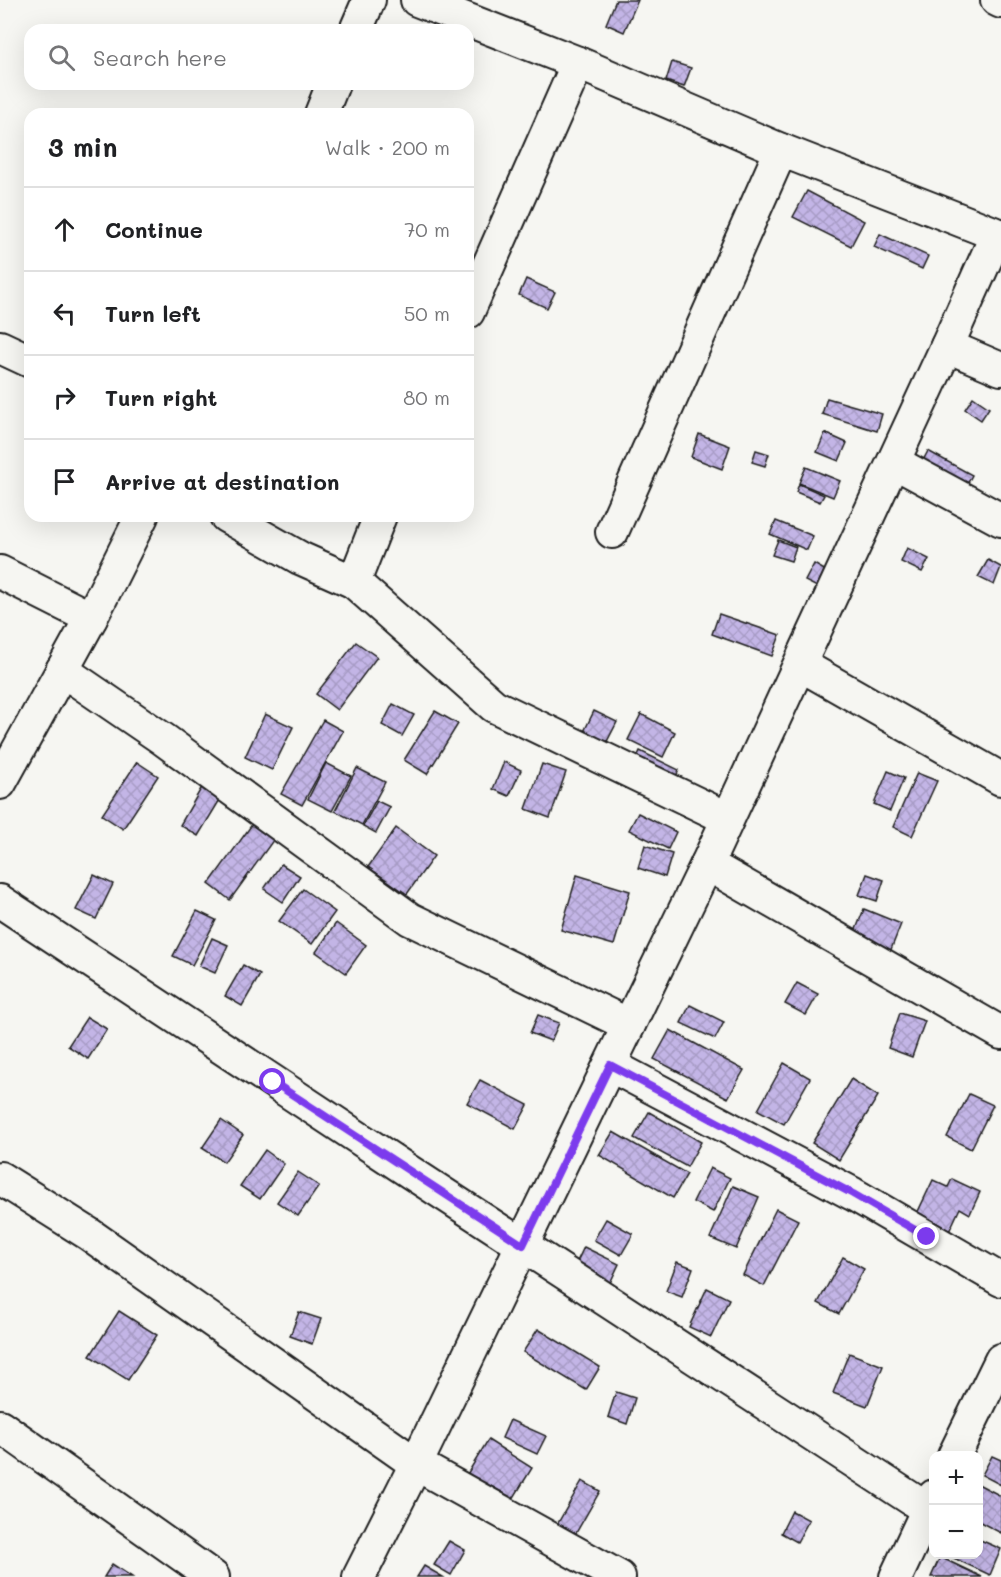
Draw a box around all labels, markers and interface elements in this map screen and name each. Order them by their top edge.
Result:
search box [24,24,474,90]
icon: search [45,41,78,74]
text: Search here [93,43,227,72]
text: 3 min [48,130,117,164]
text: Walk · 200 m [325,134,450,160]
icon: ahead [48,213,81,246]
text: Continue [105,215,203,244]
text: 70 m [404,216,450,242]
icon: left [48,297,81,330]
text: Turn left [105,299,201,328]
text: 50 m [404,300,450,326]
icon: right [48,381,81,414]
text: Turn right [105,383,217,412]
text: 80 m [403,384,450,410]
icon: arrive [48,465,81,498]
text: Arrive at destination [105,467,340,496]
route start [259,1068,285,1094]
route end [913,1223,939,1249]
map controls [929,1451,983,1559]
button: + [929,1451,983,1505]
button: − [929,1505,983,1559]

